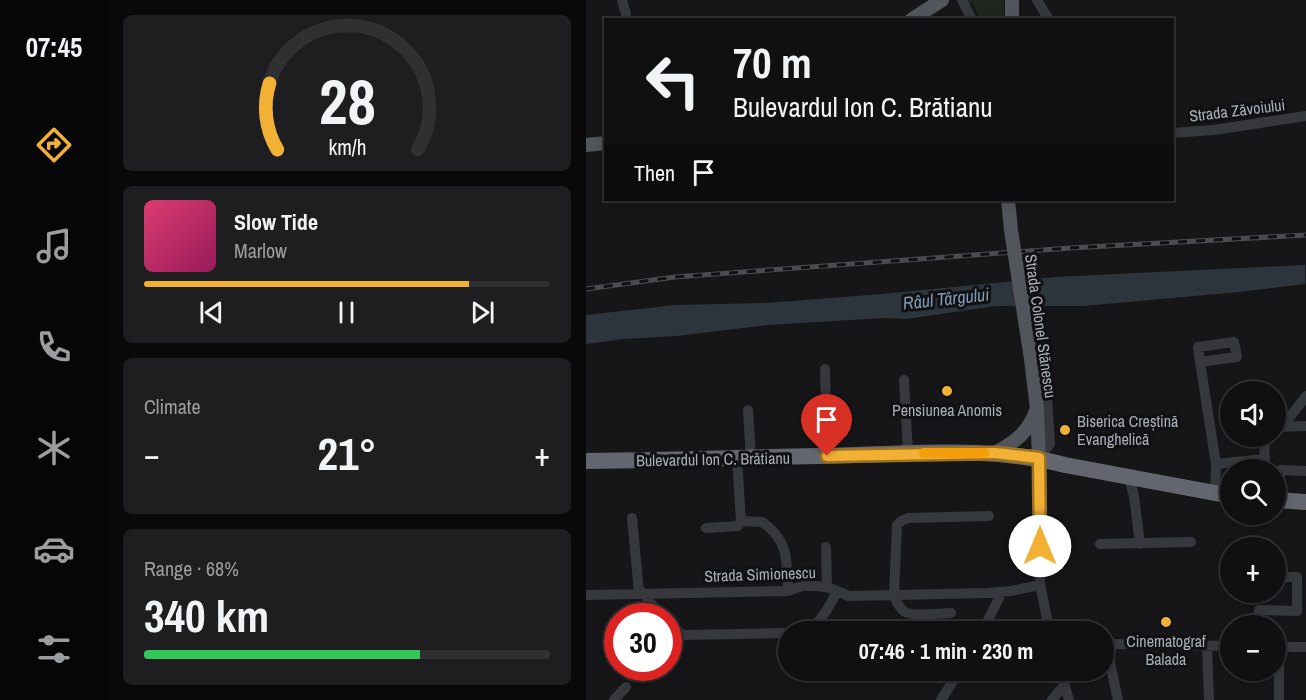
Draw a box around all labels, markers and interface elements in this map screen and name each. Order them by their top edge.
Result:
text: 07:45 [26,29,82,65]
text: 70 m [733,35,812,91]
icon: left [634,42,712,120]
text: 28 [319,59,375,143]
text: Bulevardul Ion C. Brătianu [733,89,993,125]
street label: Strada Zăvoiului [1188,93,1286,127]
icon: directions [33,124,75,166]
text: km/h [328,134,366,163]
icon: arrive [687,156,720,189]
text: Then [634,158,675,188]
text: Slow Tide [234,207,318,237]
icon: music [33,225,75,267]
text: Marlow [234,237,287,264]
street label: Strada Colonel Stănescu [1020,253,1062,399]
water label: Râul Târgului [902,282,990,315]
icon: previous [195,296,228,329]
icon: pause [330,296,363,329]
icon: next [466,296,499,329]
icon: phone [33,326,75,368]
map controls [1220,381,1286,681]
button: sound [1220,381,1286,447]
marker: Pensiunea Anomis [940,384,954,398]
text: Climate [144,393,201,420]
pin [801,394,852,456]
place label: Pensiunea Anomis [892,399,1002,421]
icon: arrive [810,403,843,436]
place label: Biserica Creștină Evanghelică [1077,410,1179,450]
text: 21° [317,423,377,484]
marker: Biserica Creștină Evanghelică [1058,423,1072,437]
icon: climate [33,427,75,469]
text: − [144,432,160,476]
text: + [534,432,550,476]
street label: Bulevardul Ion C. Brătianu [636,447,790,471]
button: search [1220,459,1286,525]
position arrow [1008,514,1072,578]
icon: car [33,528,75,570]
button: + [1220,537,1286,603]
text: Range · 68% [144,555,239,582]
street label: Strada Simionescu [704,561,816,587]
text: 340 km [144,585,269,646]
speed limit sign: 30 [604,603,682,681]
marker: Cinematograf Balada [1159,615,1173,629]
button: − [1220,615,1286,681]
icon: filters [33,628,75,670]
place label: Cinematograf Balada [1126,630,1206,670]
text: 07:46 · 1 min · 230 m [859,636,1033,666]

